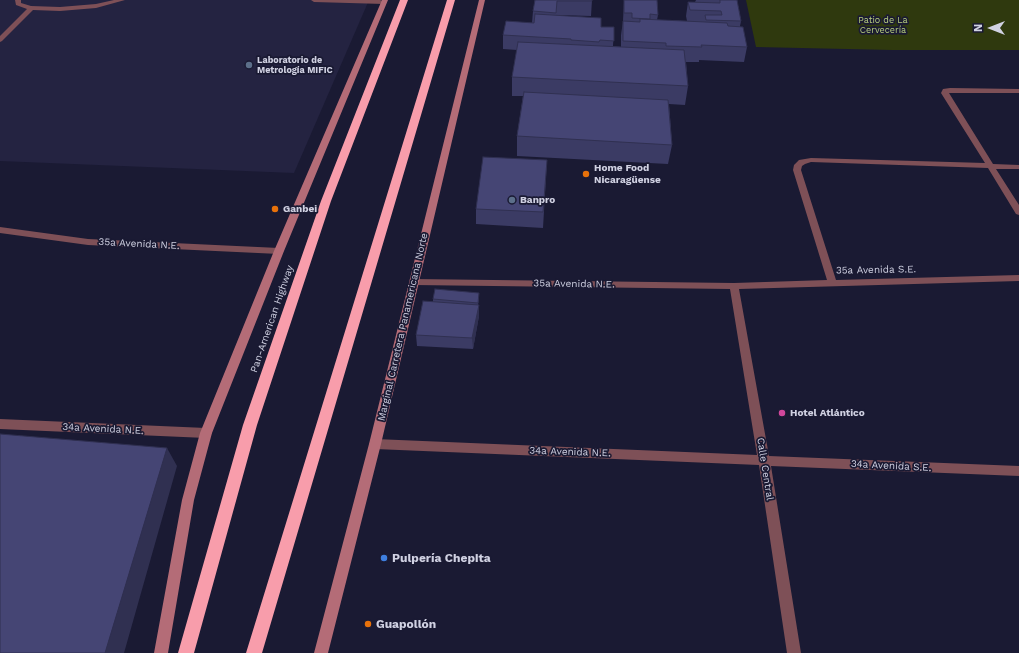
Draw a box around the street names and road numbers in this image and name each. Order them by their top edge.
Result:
street label: Marginal Carretera Panamericana Norte [375,232,431,422]
street label: 35a Avenida N.E. [98,236,180,252]
street label: 35a Avenida S.E. [836,263,916,277]
street label: Pan-American Highway [248,264,296,374]
street label: 35a Avenida N.E. [533,277,615,291]
street label: 34a Avenida N.E. [62,421,144,437]
street label: Calle Central [754,437,776,501]
street label: 34a Avenida N.E. [529,445,611,459]
street label: 34a Avenida S.E. [850,458,932,474]

